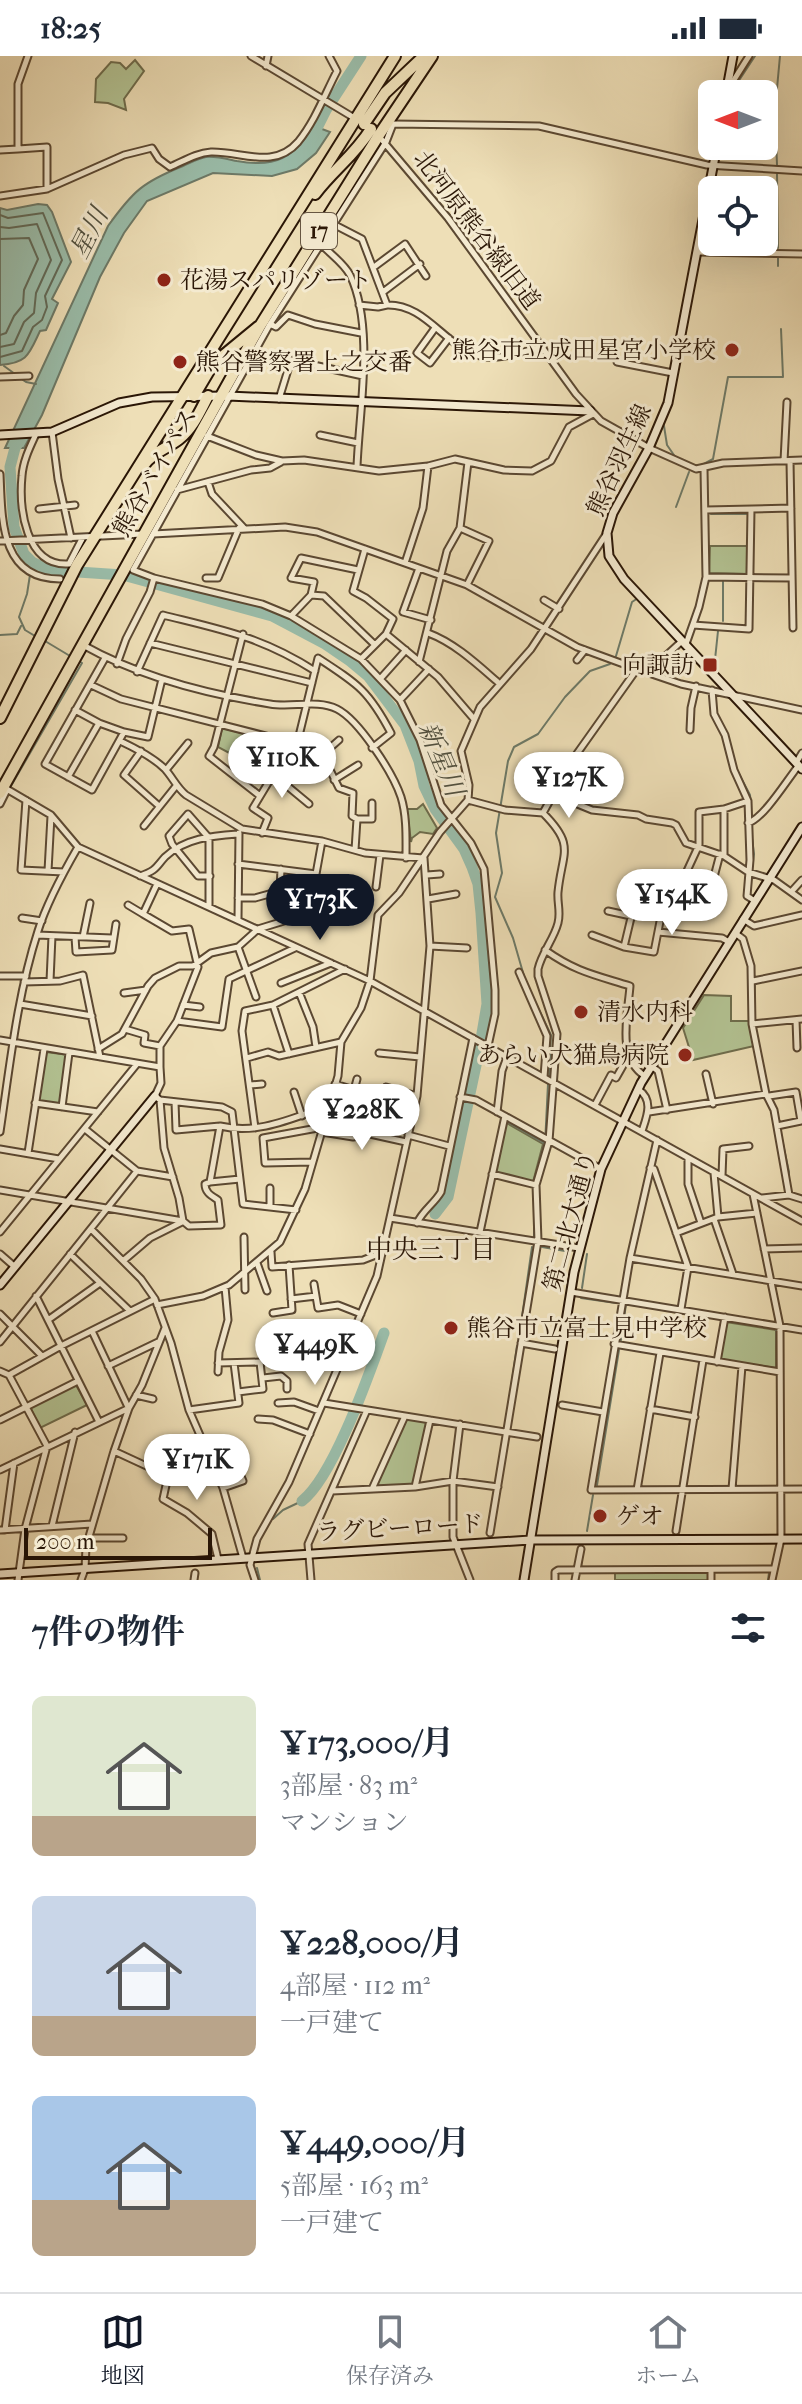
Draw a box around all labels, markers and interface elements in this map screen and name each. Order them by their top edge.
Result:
text: 18:25 [40,11,101,46]
north arrow [698,80,778,160]
map controls [698,80,778,256]
street label: 北河原熊谷線旧道 [408,145,546,315]
button: locate [698,176,778,256]
water label: 星川 [63,200,116,263]
road number: 17 [301,213,337,249]
place label: 花湯スパリゾート [180,266,372,294]
marker: 花湯スパリゾート [155,271,173,289]
place label: 熊谷市立成田星宮小学校 [452,336,716,364]
marker: 熊谷市立成田星宮小学校 [723,341,741,359]
place label: 熊谷警察署上之交番 [196,348,412,376]
marker: 熊谷警察署上之交番 [171,353,189,371]
street label: 熊谷羽生線 [581,400,657,520]
street label: 熊谷バイパス [107,403,203,541]
place label: 向諏訪 [622,651,694,679]
marker: 向諏訪 [701,656,719,674]
water label: 新星川 [411,717,472,804]
pin: ¥110K [226,732,338,800]
text: ¥110K [246,742,318,773]
pin: ¥127K [513,752,625,820]
text: ¥127K [532,762,606,793]
pin: ¥154K [616,869,728,937]
pin: ¥173K [264,874,376,942]
text: ¥154K [635,879,709,910]
text: ¥173K [284,884,356,915]
place label: 清水内科 [597,998,693,1026]
marker: 清水内科 [572,1003,590,1021]
place label: あらい犬猫鳥病院 [477,1041,669,1069]
marker: あらい犬猫鳥病院 [676,1046,694,1064]
pin: ¥228K [306,1084,418,1152]
text: ¥228K [323,1094,401,1125]
street label: 第二北大通り [538,1148,602,1294]
district label: 中央三丁目 [366,1234,496,1265]
place label: 熊谷市立富士見中学校 [467,1314,707,1342]
pin: ¥449K [259,1319,371,1387]
marker: 熊谷市立富士見中学校 [442,1319,460,1337]
text: ¥449K [273,1329,357,1360]
pin: ¥171K [141,1434,253,1502]
text: ¥171K [162,1444,232,1475]
place label: ゲオ [616,1502,664,1530]
marker: ゲオ [591,1507,609,1525]
street label: ラグビーロード [316,1510,484,1546]
scale bar [24,1524,212,1560]
text: 200 m [36,1529,95,1555]
icon: filters [726,1606,770,1650]
text: 7件の物件 [32,1612,184,1652]
text: ¥173,000/月 [280,1723,455,1763]
icon: home [96,1728,192,1824]
text: 3部屋 · 83 m² [280,1770,417,1801]
text: マンション [280,1807,409,1838]
text: ¥228,000/月 [280,1923,464,1963]
icon: home [96,1928,192,2024]
text: 4部屋 · 112 m² [280,1970,430,2001]
text: 一戸建て [280,2007,384,2038]
text: ¥449,000/月 [280,2123,470,2163]
icon: home [96,2128,192,2224]
text: 5部屋 · 163 m² [280,2170,428,2201]
text: 一戸建て [280,2207,384,2238]
tab: 地図 [101,2310,145,2389]
tab: 保存済み [346,2310,434,2389]
tab: ホーム [635,2310,701,2389]

